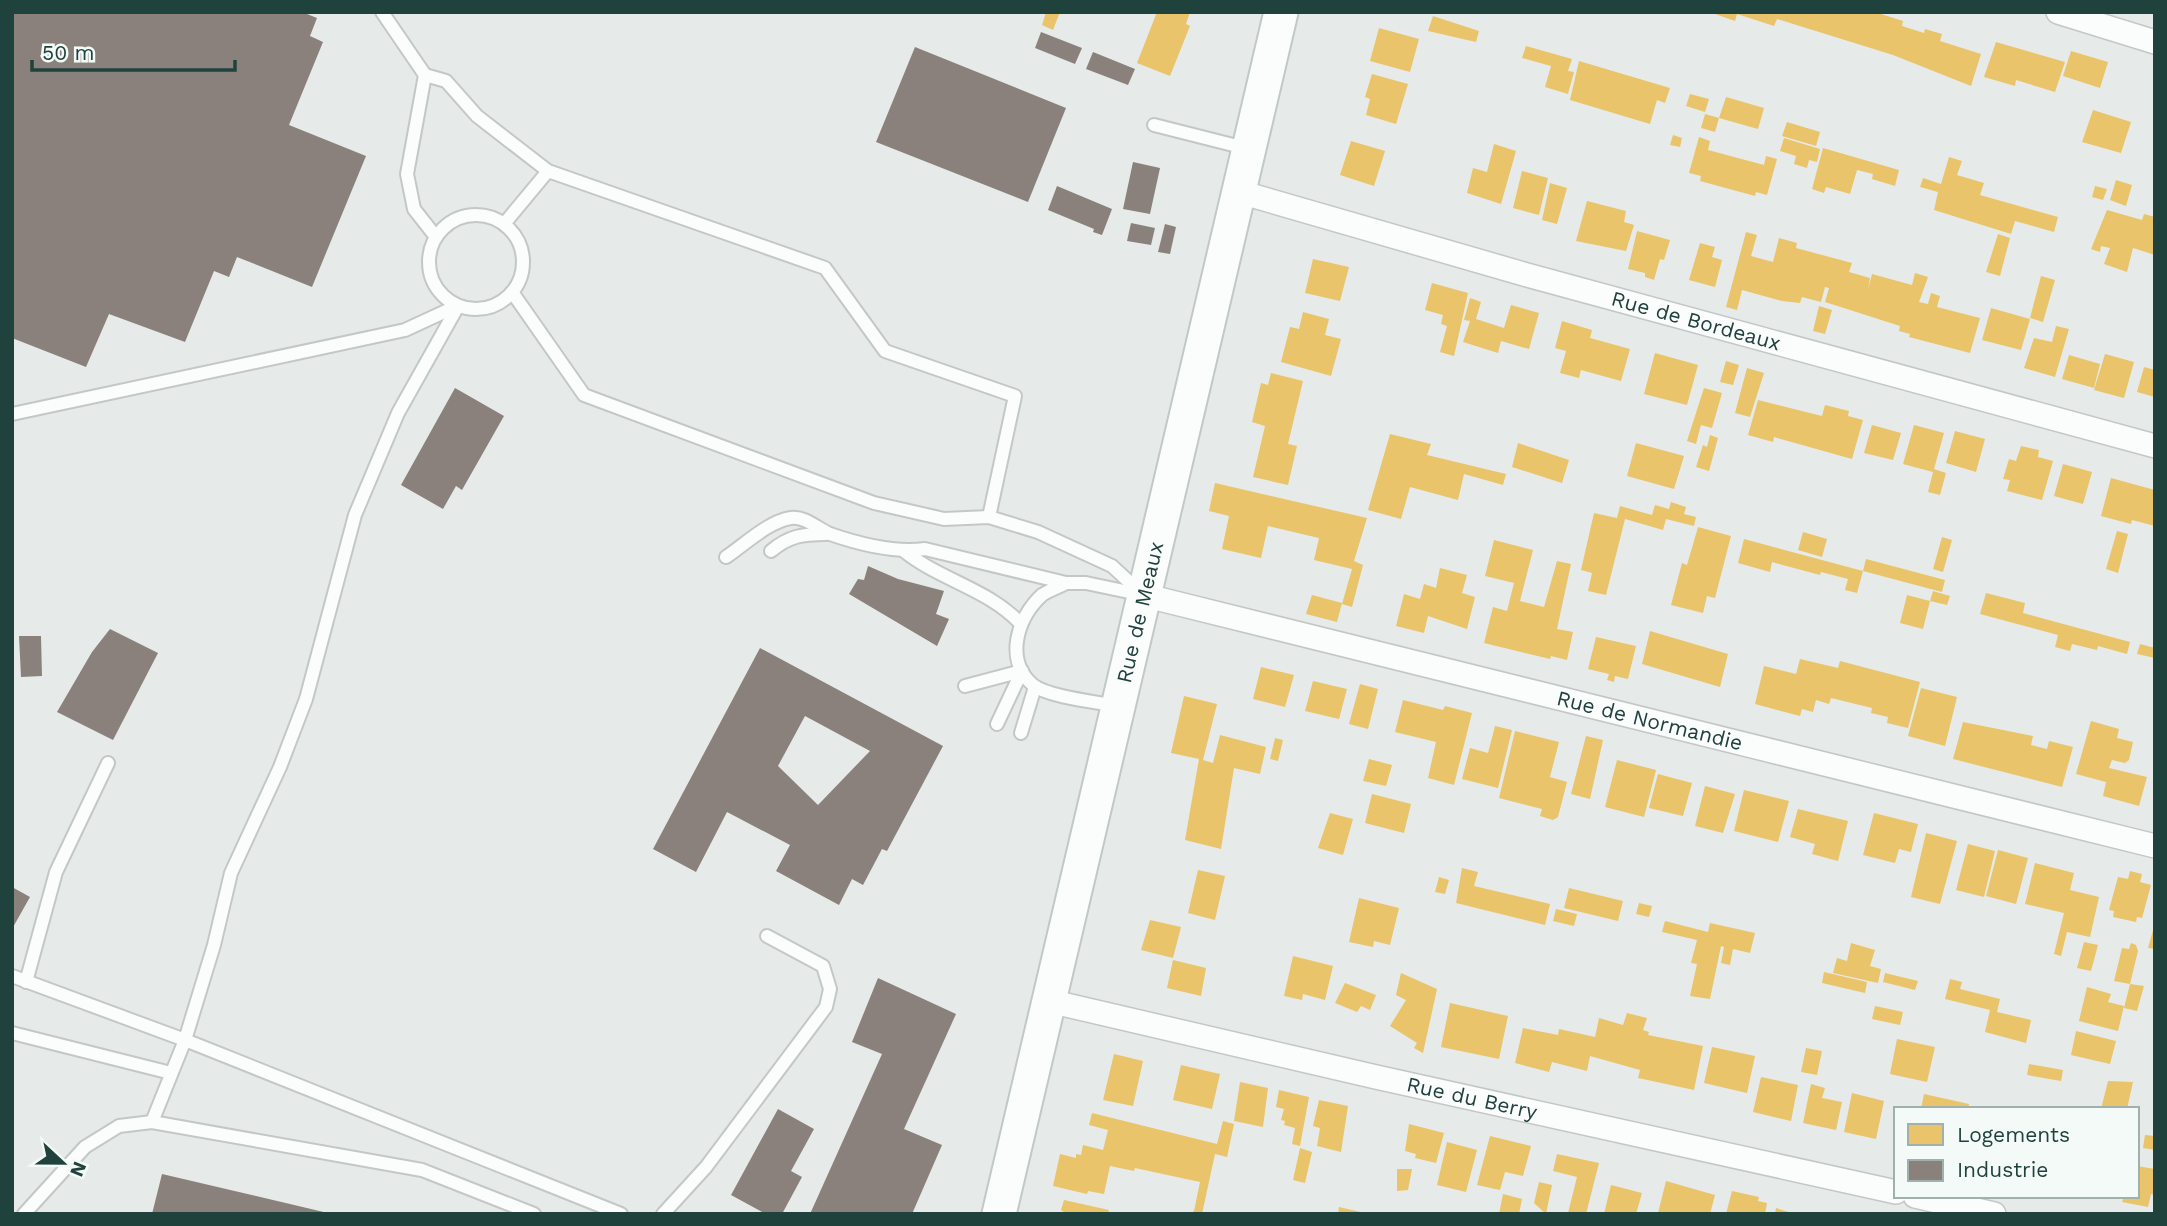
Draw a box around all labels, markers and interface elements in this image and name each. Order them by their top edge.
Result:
scale bar [32,28,234,72]
text: 50 m [42,40,94,65]
street label: Rue de Bordeaux [1609,286,1784,356]
street label: Rue de Meaux [1111,539,1168,685]
street label: Rue de Normandie [1554,685,1745,755]
street label: Rue du Berry [1404,1071,1540,1124]
legend [1894,1107,2139,1198]
text: Logements [1957,1122,2070,1147]
north arrow [28,1128,98,1198]
text: Industrie [1957,1157,2048,1182]
text: N [65,1158,92,1180]

